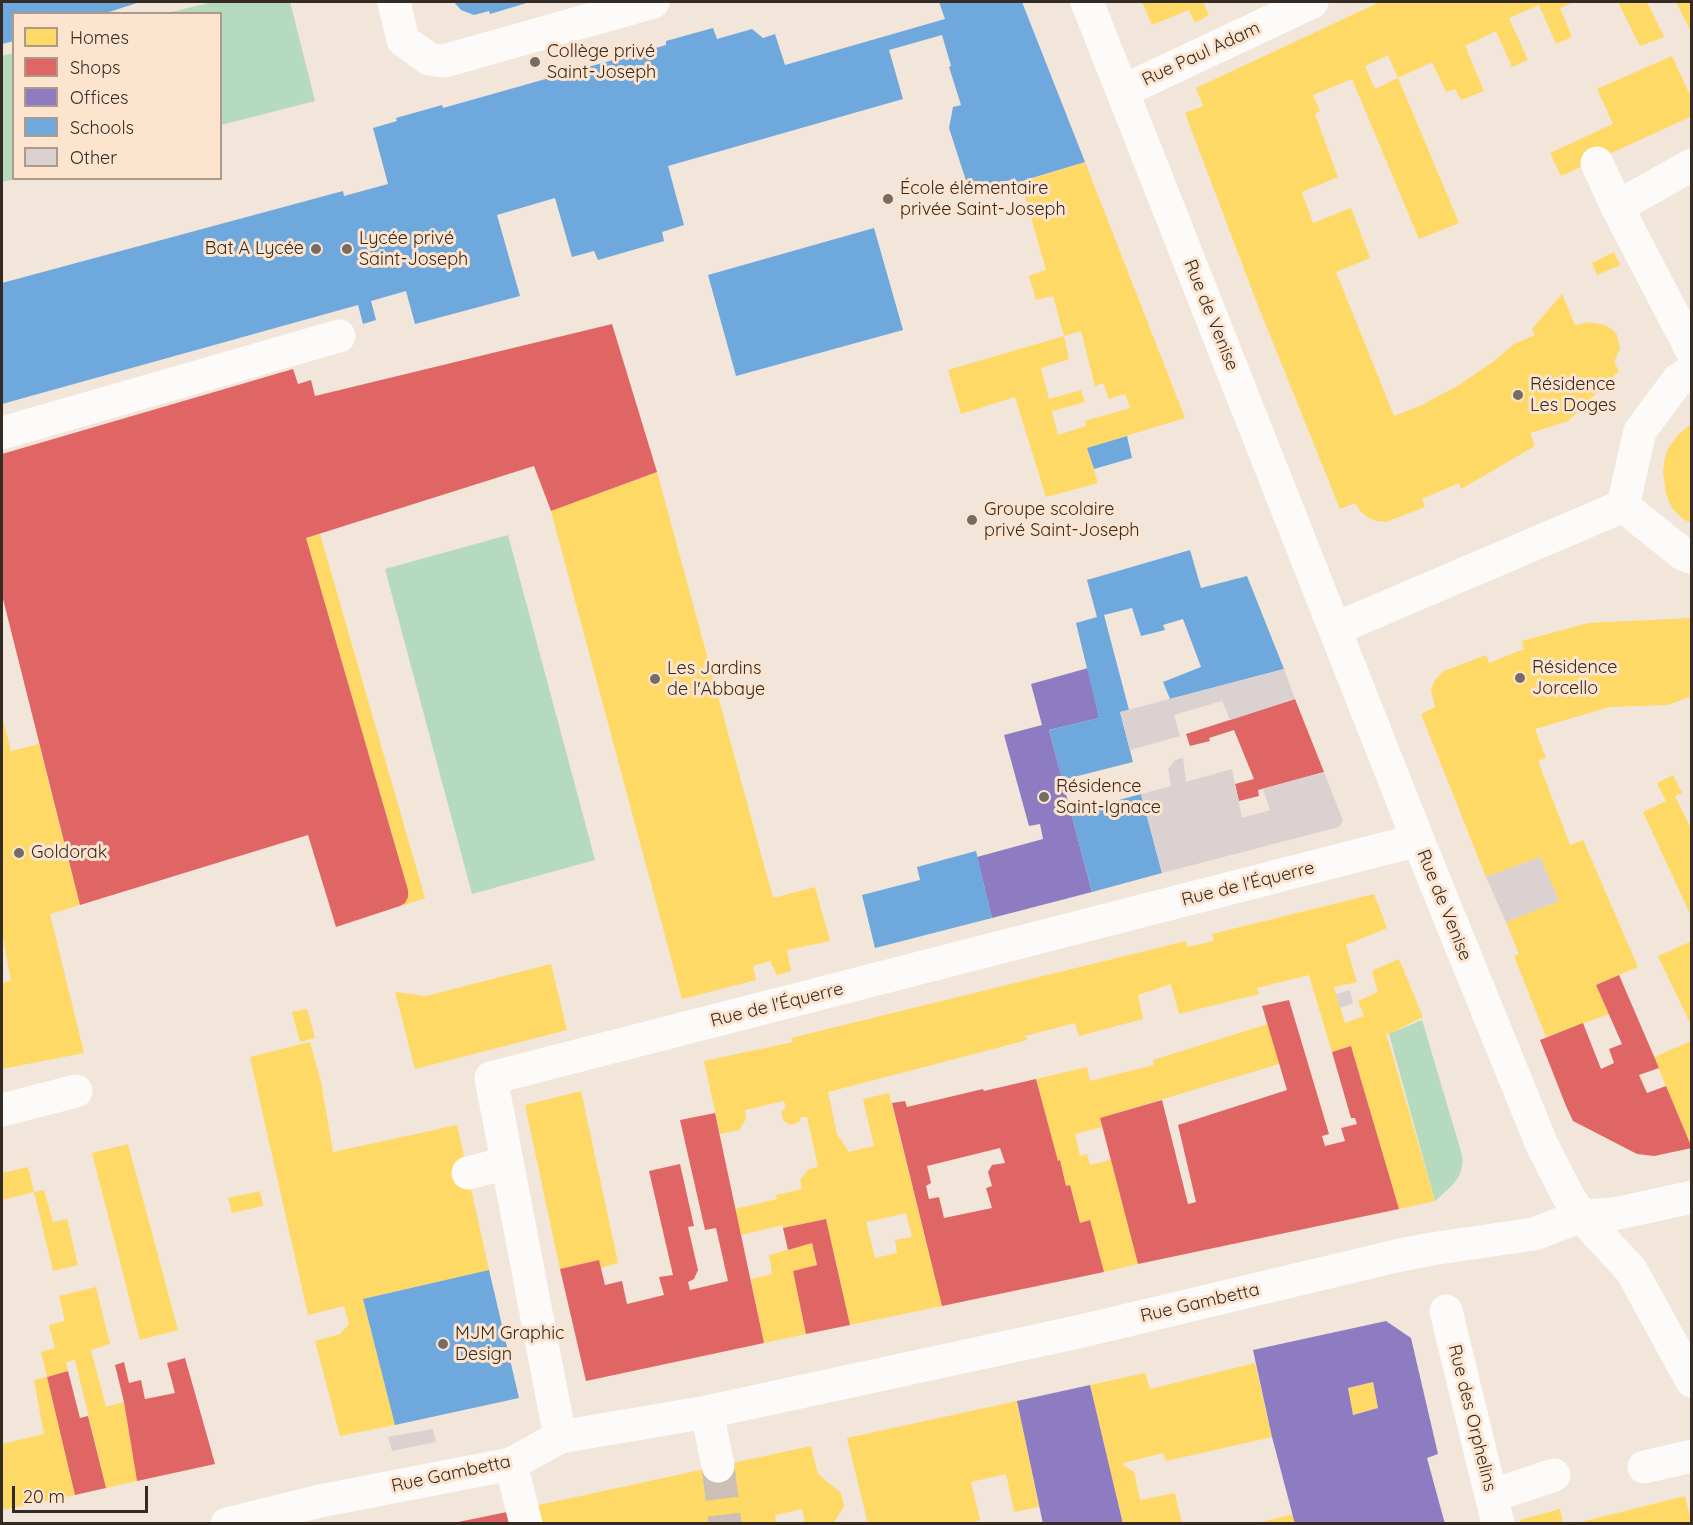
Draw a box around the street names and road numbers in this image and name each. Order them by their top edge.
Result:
street label: Rue Paul Adam [1139,17,1263,91]
street label: Rue de Venise [1179,256,1243,374]
street label: Rue de Venise [1412,846,1476,964]
street label: Rue de l'Équerre [1179,857,1317,911]
street label: Rue de l'Équerre [708,978,846,1032]
street label: Rue Gambetta [1138,1279,1262,1327]
street label: Rue des Orphelins [1443,1342,1501,1494]
street label: Rue Gambetta [389,1451,513,1497]

